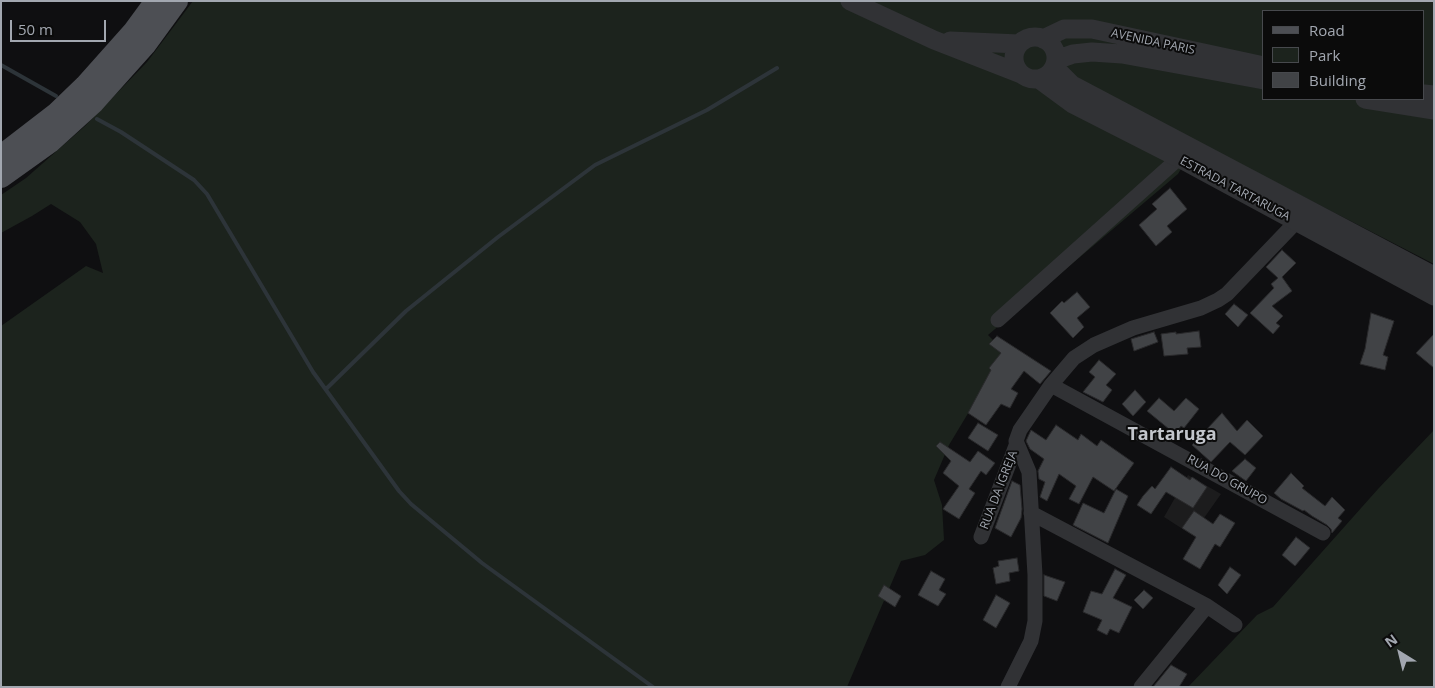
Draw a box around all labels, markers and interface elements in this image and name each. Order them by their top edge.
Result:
scale bar [12,10,109,42]
legend [1262,10,1425,100]
text: 50 m [18,19,53,39]
text: Road [1309,20,1345,40]
street label: AVENIDA PARIS [1110,26,1196,58]
text: Park [1309,45,1340,65]
text: Building [1309,70,1366,90]
street label: ESTRADA TARTARUGA [1178,154,1292,224]
district label: Tartaruga [1127,424,1217,446]
street label: RUA DA IGREJA [977,449,1021,531]
street label: RUA DO GRUPO [1184,452,1270,508]
north arrow [1375,628,1425,678]
text: N [1381,629,1401,651]

